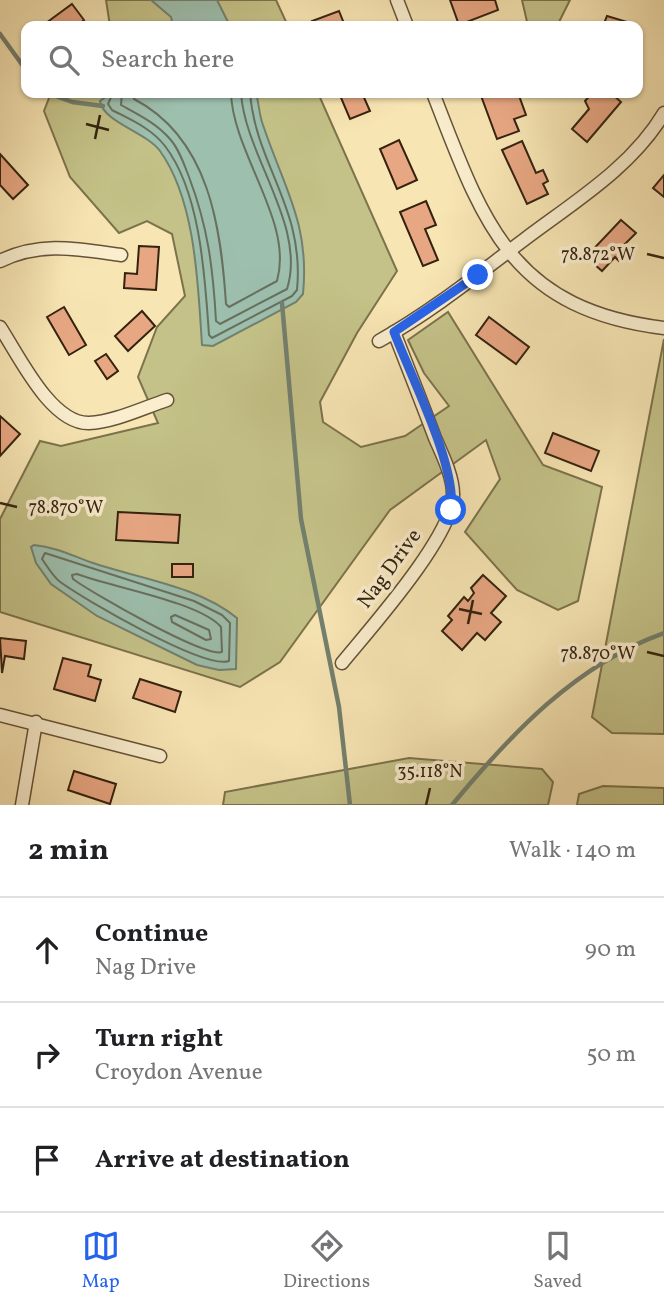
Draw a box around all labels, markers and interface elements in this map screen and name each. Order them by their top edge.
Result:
search box [21,21,643,98]
icon: search [45,41,83,79]
text: Search here [101,42,234,78]
text: 78.872°W [561,243,635,268]
route end [462,259,493,290]
route start [435,494,466,525]
text: 78.870°W [29,496,103,521]
street label: Nag Drive [351,523,429,615]
text: 78.870°W [561,642,635,667]
text: 35.118°N [397,760,463,785]
text: 2 min [28,830,109,872]
text: Walk · 140 m [509,835,636,867]
text: Continue [95,916,208,952]
icon: ahead [28,931,66,969]
text: 90 m [585,934,636,966]
text: Nag Drive [95,952,196,984]
text: Turn right [95,1021,223,1057]
icon: right [28,1036,66,1074]
text: 50 m [587,1039,636,1071]
text: Croydon Avenue [95,1057,263,1089]
icon: arrive [28,1141,66,1179]
text: Arrive at destination [95,1142,350,1178]
tab: Map [82,1227,120,1295]
tab: Directions [283,1227,370,1295]
tab: Saved [533,1227,582,1295]

